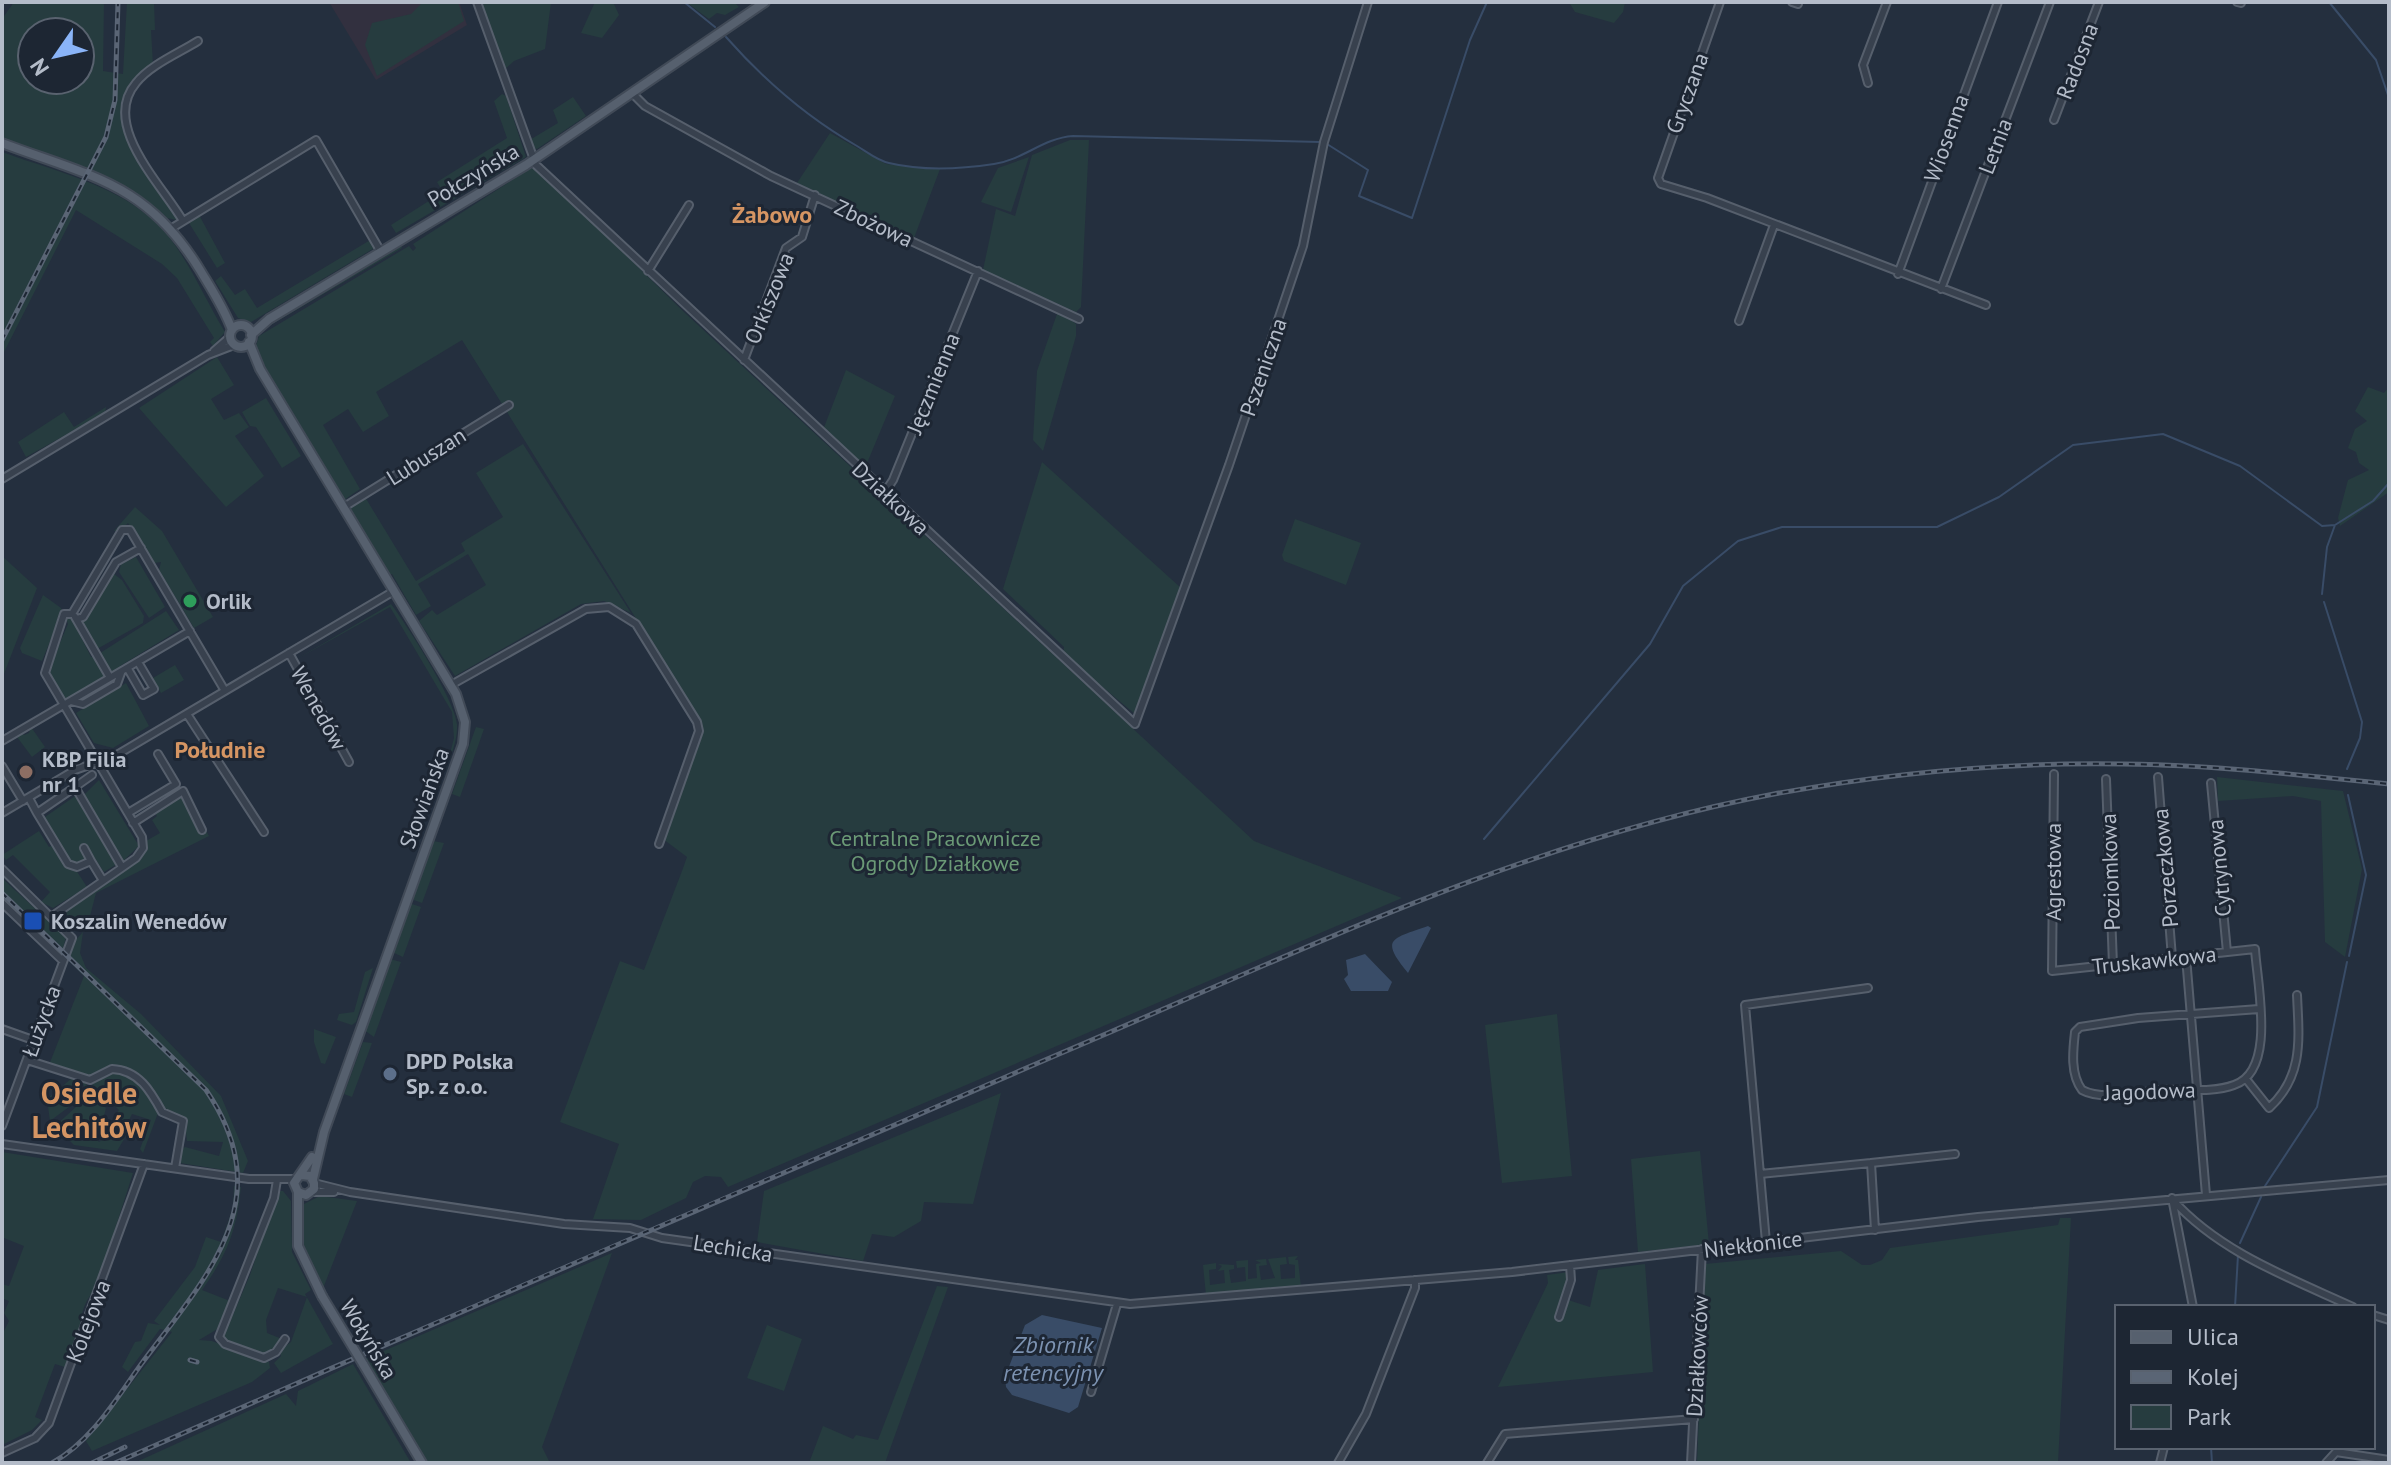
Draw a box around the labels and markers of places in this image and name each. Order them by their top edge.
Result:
place label: Orlik [206,587,252,615]
marker: Orlik [181,592,199,610]
place label: KBP Filia nr 1 [42,745,126,798]
marker: KBP Filia nr 1 [17,763,35,781]
place label: Koszalin Wenedów [51,907,228,935]
marker: Koszalin Wenedów [22,910,44,932]
place label: DPD Polska Sp. z o.o. [406,1047,513,1100]
marker: DPD Polska Sp. z o.o. [381,1065,399,1083]

